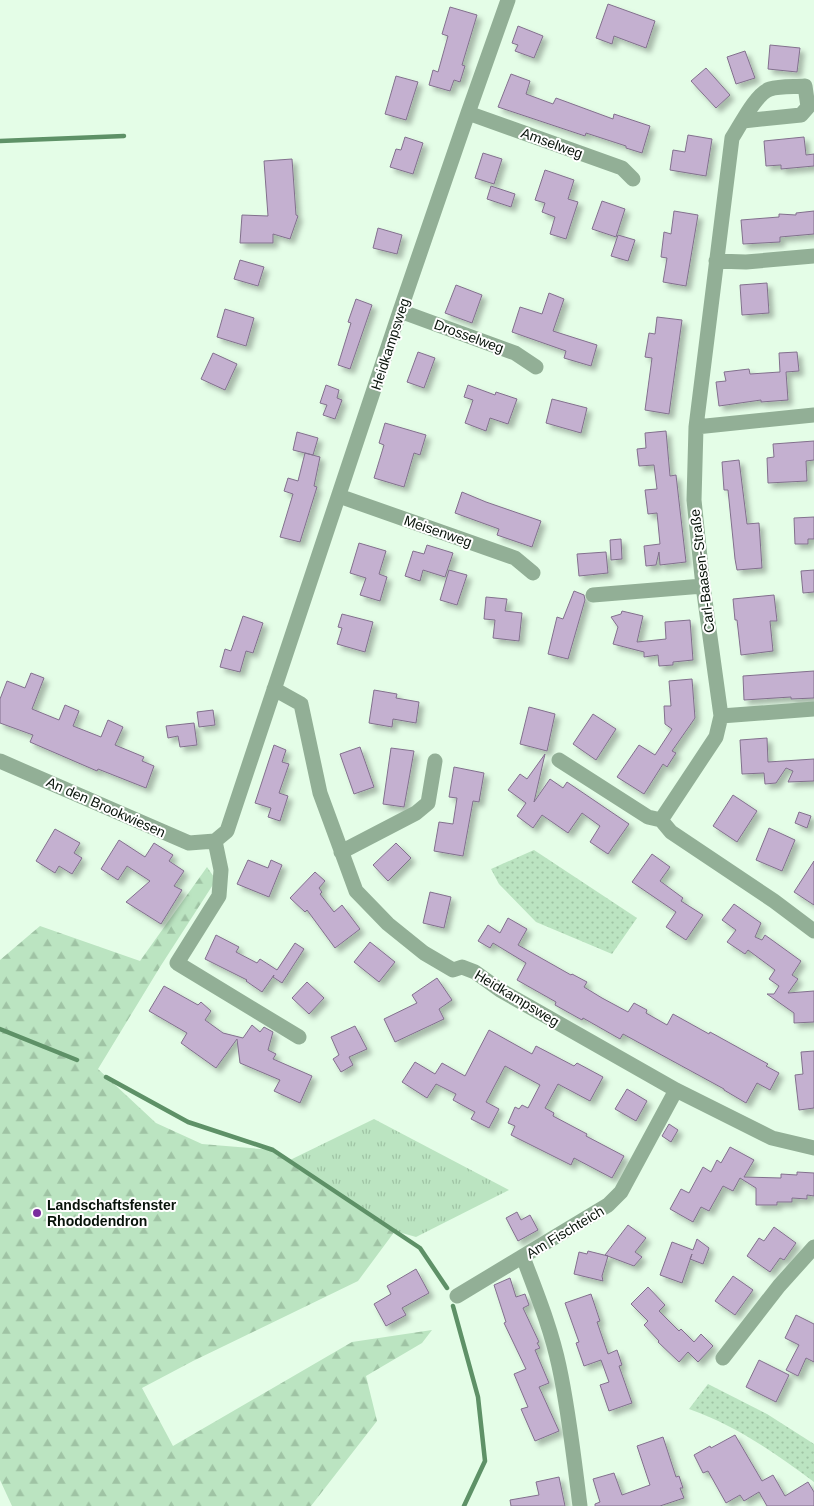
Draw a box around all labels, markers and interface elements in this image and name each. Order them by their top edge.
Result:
street label: Amselweg [519,124,585,162]
street label: Heidkampsweg [368,296,412,392]
street label: Drosselweg [432,316,506,356]
street label: Carl-Baasen-Straße [686,508,718,634]
street label: Meisenweg [402,512,474,550]
street label: An den Brookwiesen [44,774,168,840]
street label: Heidkampsweg [472,966,562,1030]
place label: Landschaftsfenster Rhododendron [47,1197,177,1229]
street label: Am Fischteich [523,1203,607,1261]
marker: Landschaftsfenster Rhododendron [31,1207,43,1219]

